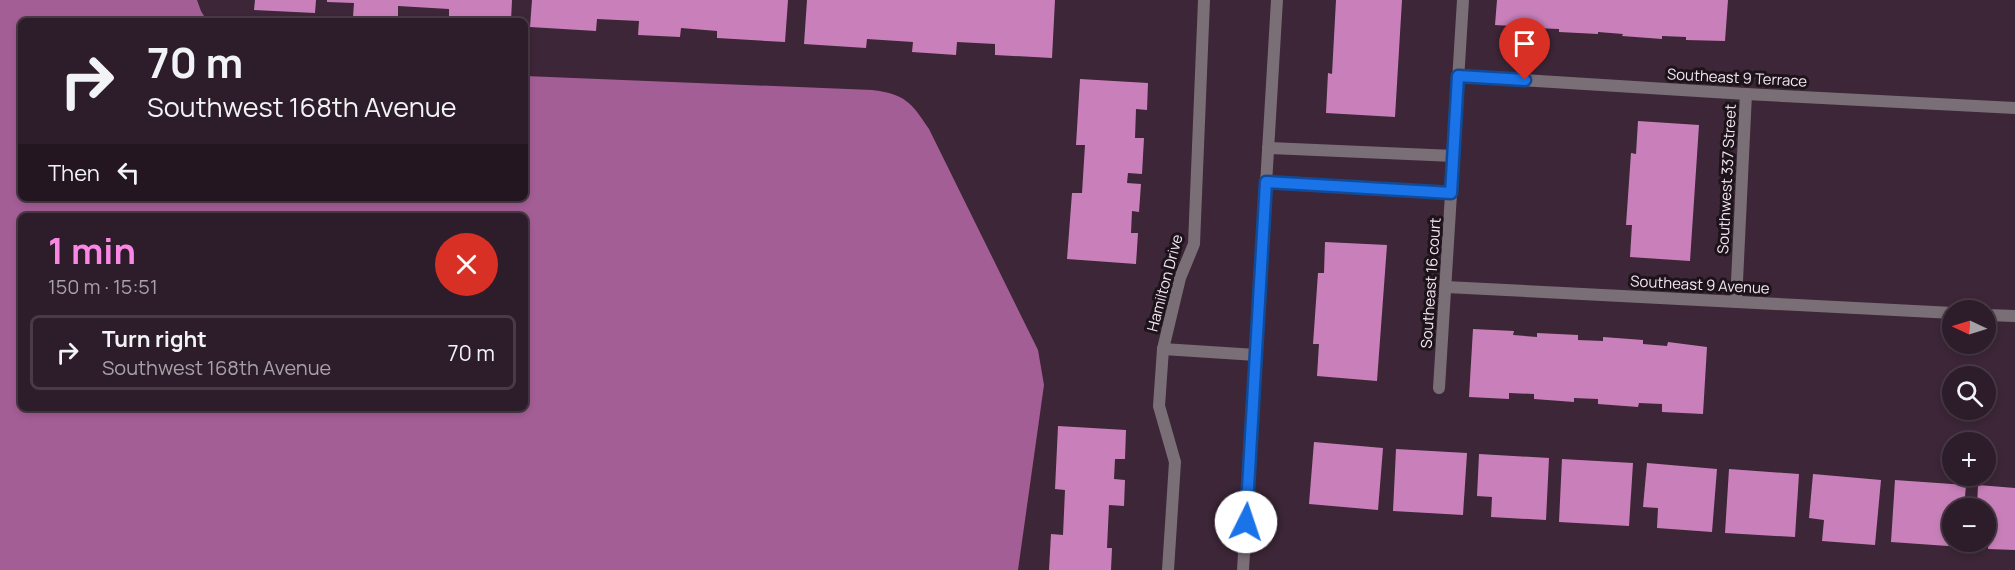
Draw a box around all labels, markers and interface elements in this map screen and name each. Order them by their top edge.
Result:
pin [1499,18,1550,80]
icon: arrive [1508,27,1541,60]
text: 70 m [147,33,243,91]
icon: right [48,42,126,120]
street label: Southeast 9 Terrace [1666,63,1808,92]
text: Southwest 168th Avenue [147,88,457,125]
street label: Southwest 337 Street [1712,104,1741,254]
icon: left [112,156,145,189]
text: Then [48,158,100,188]
street label: Southeast 16 court [1415,217,1446,349]
text: 1 min [48,226,136,275]
street label: Hamilton Drive [1141,232,1188,334]
button: close [435,233,498,296]
street label: Southeast 9 Avenue [1630,270,1770,299]
text: 150 m · 15:51 [48,273,158,300]
north arrow [1942,300,1996,354]
map controls [1942,300,1996,552]
text: Turn right [102,324,207,354]
icon: right [51,336,84,369]
text: 70 m [447,338,495,368]
text: Southwest 168th Avenue [102,354,331,381]
button: search [1942,366,1996,420]
button: + [1942,432,1996,486]
position arrow [1214,490,1278,554]
button: − [1942,498,1996,552]

